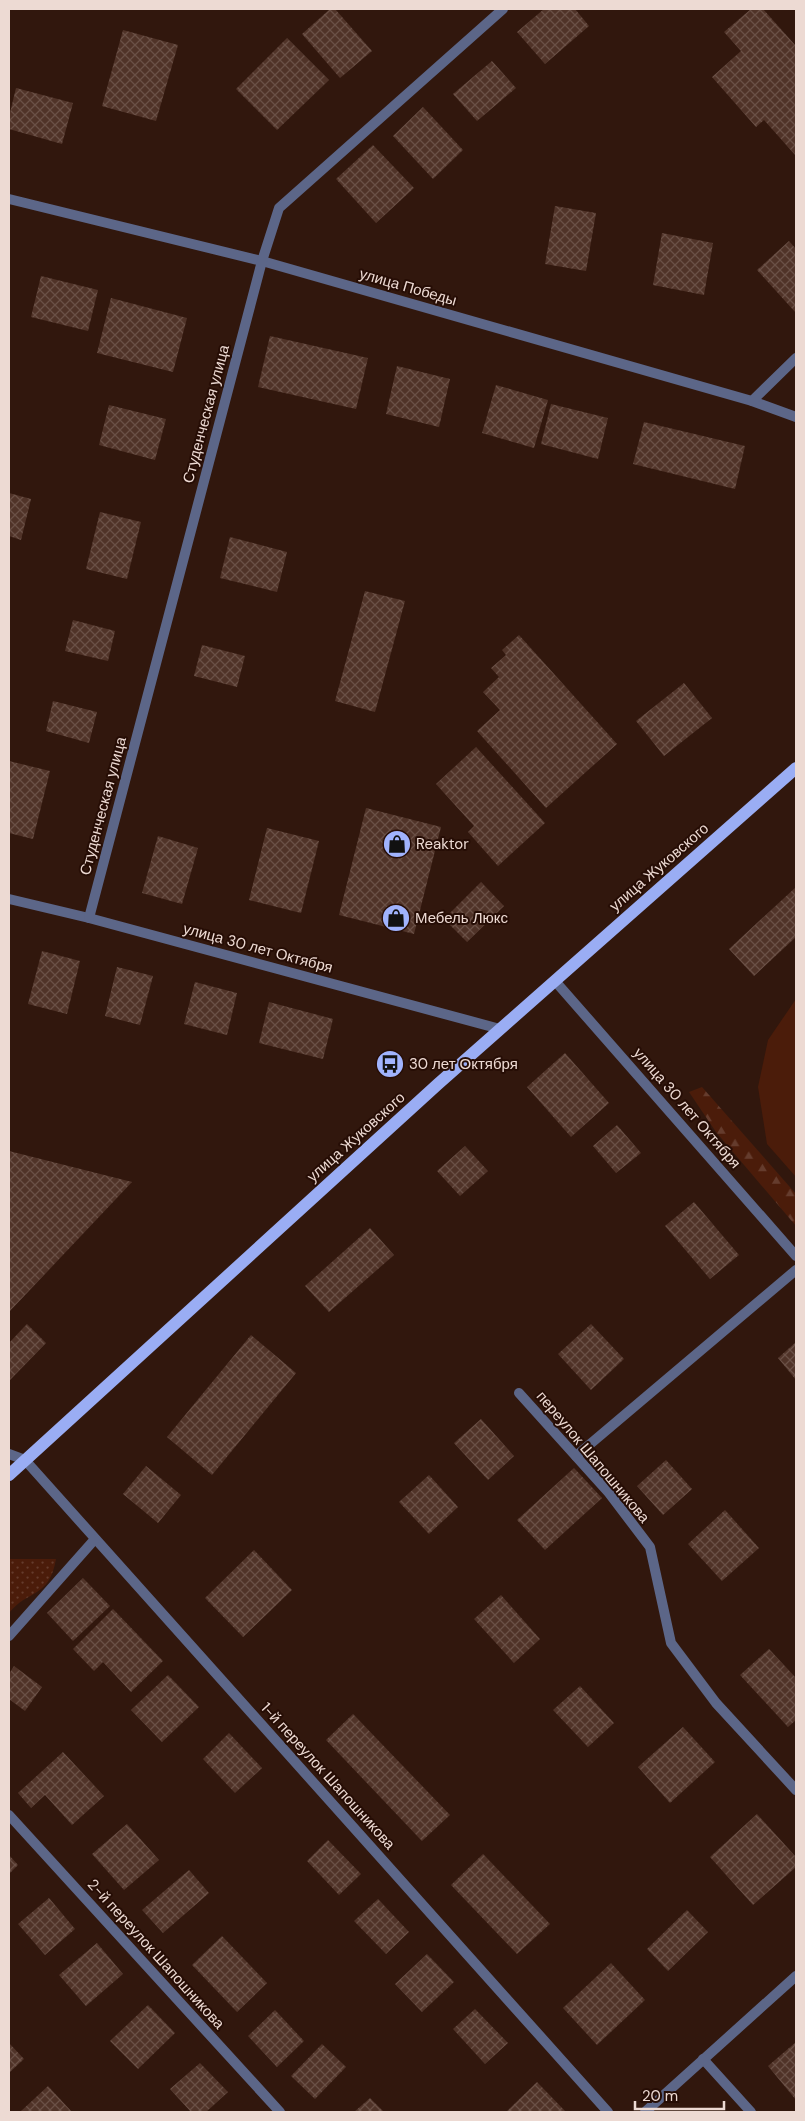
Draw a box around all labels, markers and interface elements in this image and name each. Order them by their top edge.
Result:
street label: улица Победы [357,264,459,310]
street label: Студенческая улица [178,342,234,485]
street label: Студенческая улица [75,734,131,877]
street label: улица Жуковского [605,818,713,916]
shop icon: Reaktor [382,829,412,859]
place label: Reaktor [416,834,469,854]
shop icon: Мебель Люкс [381,903,411,933]
place label: Мебель Люкс [415,908,508,928]
street label: улица 30 лет Октября [181,918,335,978]
street label: улица 30 лет Октября [629,1043,745,1173]
bus stop icon: 30 лет Октября [375,1049,405,1079]
place label: 30 лет Октября [409,1054,518,1074]
street label: улица Жуковского [303,1088,409,1186]
street label: переулок Шапошникова [532,1387,655,1528]
street label: 1-й переулок Шапошникова [256,1698,400,1854]
street label: 2-й переулок Шапошникова [83,1875,229,2034]
scale bar [635,2078,724,2110]
text: 20 m [642,2086,678,2106]

